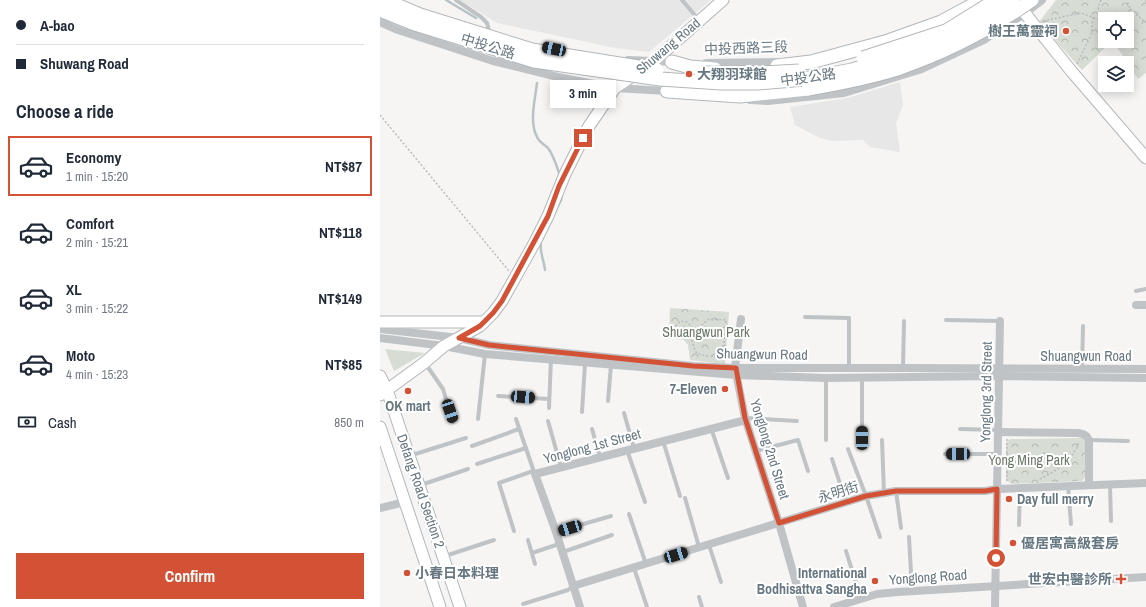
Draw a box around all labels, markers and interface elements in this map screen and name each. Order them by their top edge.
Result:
map controls [1098,12,1134,92]
button: locate [1098,12,1134,48]
street label: Shuwang Road [632,14,704,78]
text: A-bao [40,15,75,36]
place label: 樹王萬靈祠 [988,22,1058,40]
marker: 樹王萬靈祠 [1061,26,1071,36]
street label: 中投公路 [459,29,517,63]
street label: 中投西路三段 [704,38,788,58]
car [541,41,567,57]
text: Shuwang Road [40,53,129,74]
button: layers [1098,56,1134,92]
street label: 中投公路 [779,64,837,90]
place label: 大翔羽球館 [697,65,767,83]
marker: 大翔羽球館 [684,69,694,79]
callout: 3 min [550,80,616,108]
text: 3 min [569,85,597,102]
text: Choose a ride [16,99,114,124]
route end [574,129,592,147]
text: Economy [66,147,121,168]
icon: car [18,148,54,184]
text: NT$87 [325,156,362,177]
text: 1 min · 15:20 [66,168,128,185]
text: Comfort [66,213,114,234]
icon: car [18,214,54,250]
text: NT$118 [319,222,362,243]
text: 2 min · 15:21 [66,234,128,251]
text: XL [66,279,82,300]
icon: car [18,280,54,316]
text: NT$149 [318,288,362,309]
text: 3 min · 15:22 [66,300,128,317]
park label: Shuangwun Park [662,323,750,341]
street label: Yonglong 3rd Street [976,341,996,443]
street label: Shuangwun Road [716,344,808,364]
text: Moto [66,345,95,366]
icon: car [18,346,54,382]
street label: Shuangwun Road [1040,347,1132,365]
text: NT$85 [325,354,362,375]
text: 4 min · 15:23 [66,366,128,383]
place label: 7-Eleven [670,380,717,398]
marker: 7-Eleven [720,384,730,394]
marker: OK mart [403,386,413,396]
car [511,390,535,404]
place label: OK mart [385,397,431,415]
street label: Yonglong 2nd Street [746,397,794,501]
car [440,398,460,424]
icon: cash [16,411,38,433]
text: Cash [48,412,77,433]
text: 850 m [334,414,364,431]
street label: Yonglong 1st Street [541,424,643,468]
car [856,426,868,450]
street label: Defang Road Section 2 [393,432,449,550]
car [946,448,970,460]
park label: Yong Ming Park [988,451,1070,469]
street label: 永明街 [815,477,861,507]
place label: Day full merry [1017,490,1094,508]
marker: Day full merry [1004,494,1014,504]
car [557,519,583,537]
place label: 優居寓高級套房 [1021,534,1119,552]
marker: 優居寓高級套房 [1008,538,1018,548]
car [663,546,689,564]
route start [987,549,1005,567]
button: Confirm [16,553,364,599]
place label: 小春日本料理 [415,564,499,582]
place label: International Bodhisattva Sangha [757,564,868,598]
street label: Yonglong Road [888,565,968,589]
marker: 小春日本料理 [402,568,412,578]
place label: 世宏中醫診所 [1028,570,1112,588]
marker: 世宏中醫診所 [1115,573,1127,585]
marker: International Bodhisattva Sangha [870,576,880,586]

